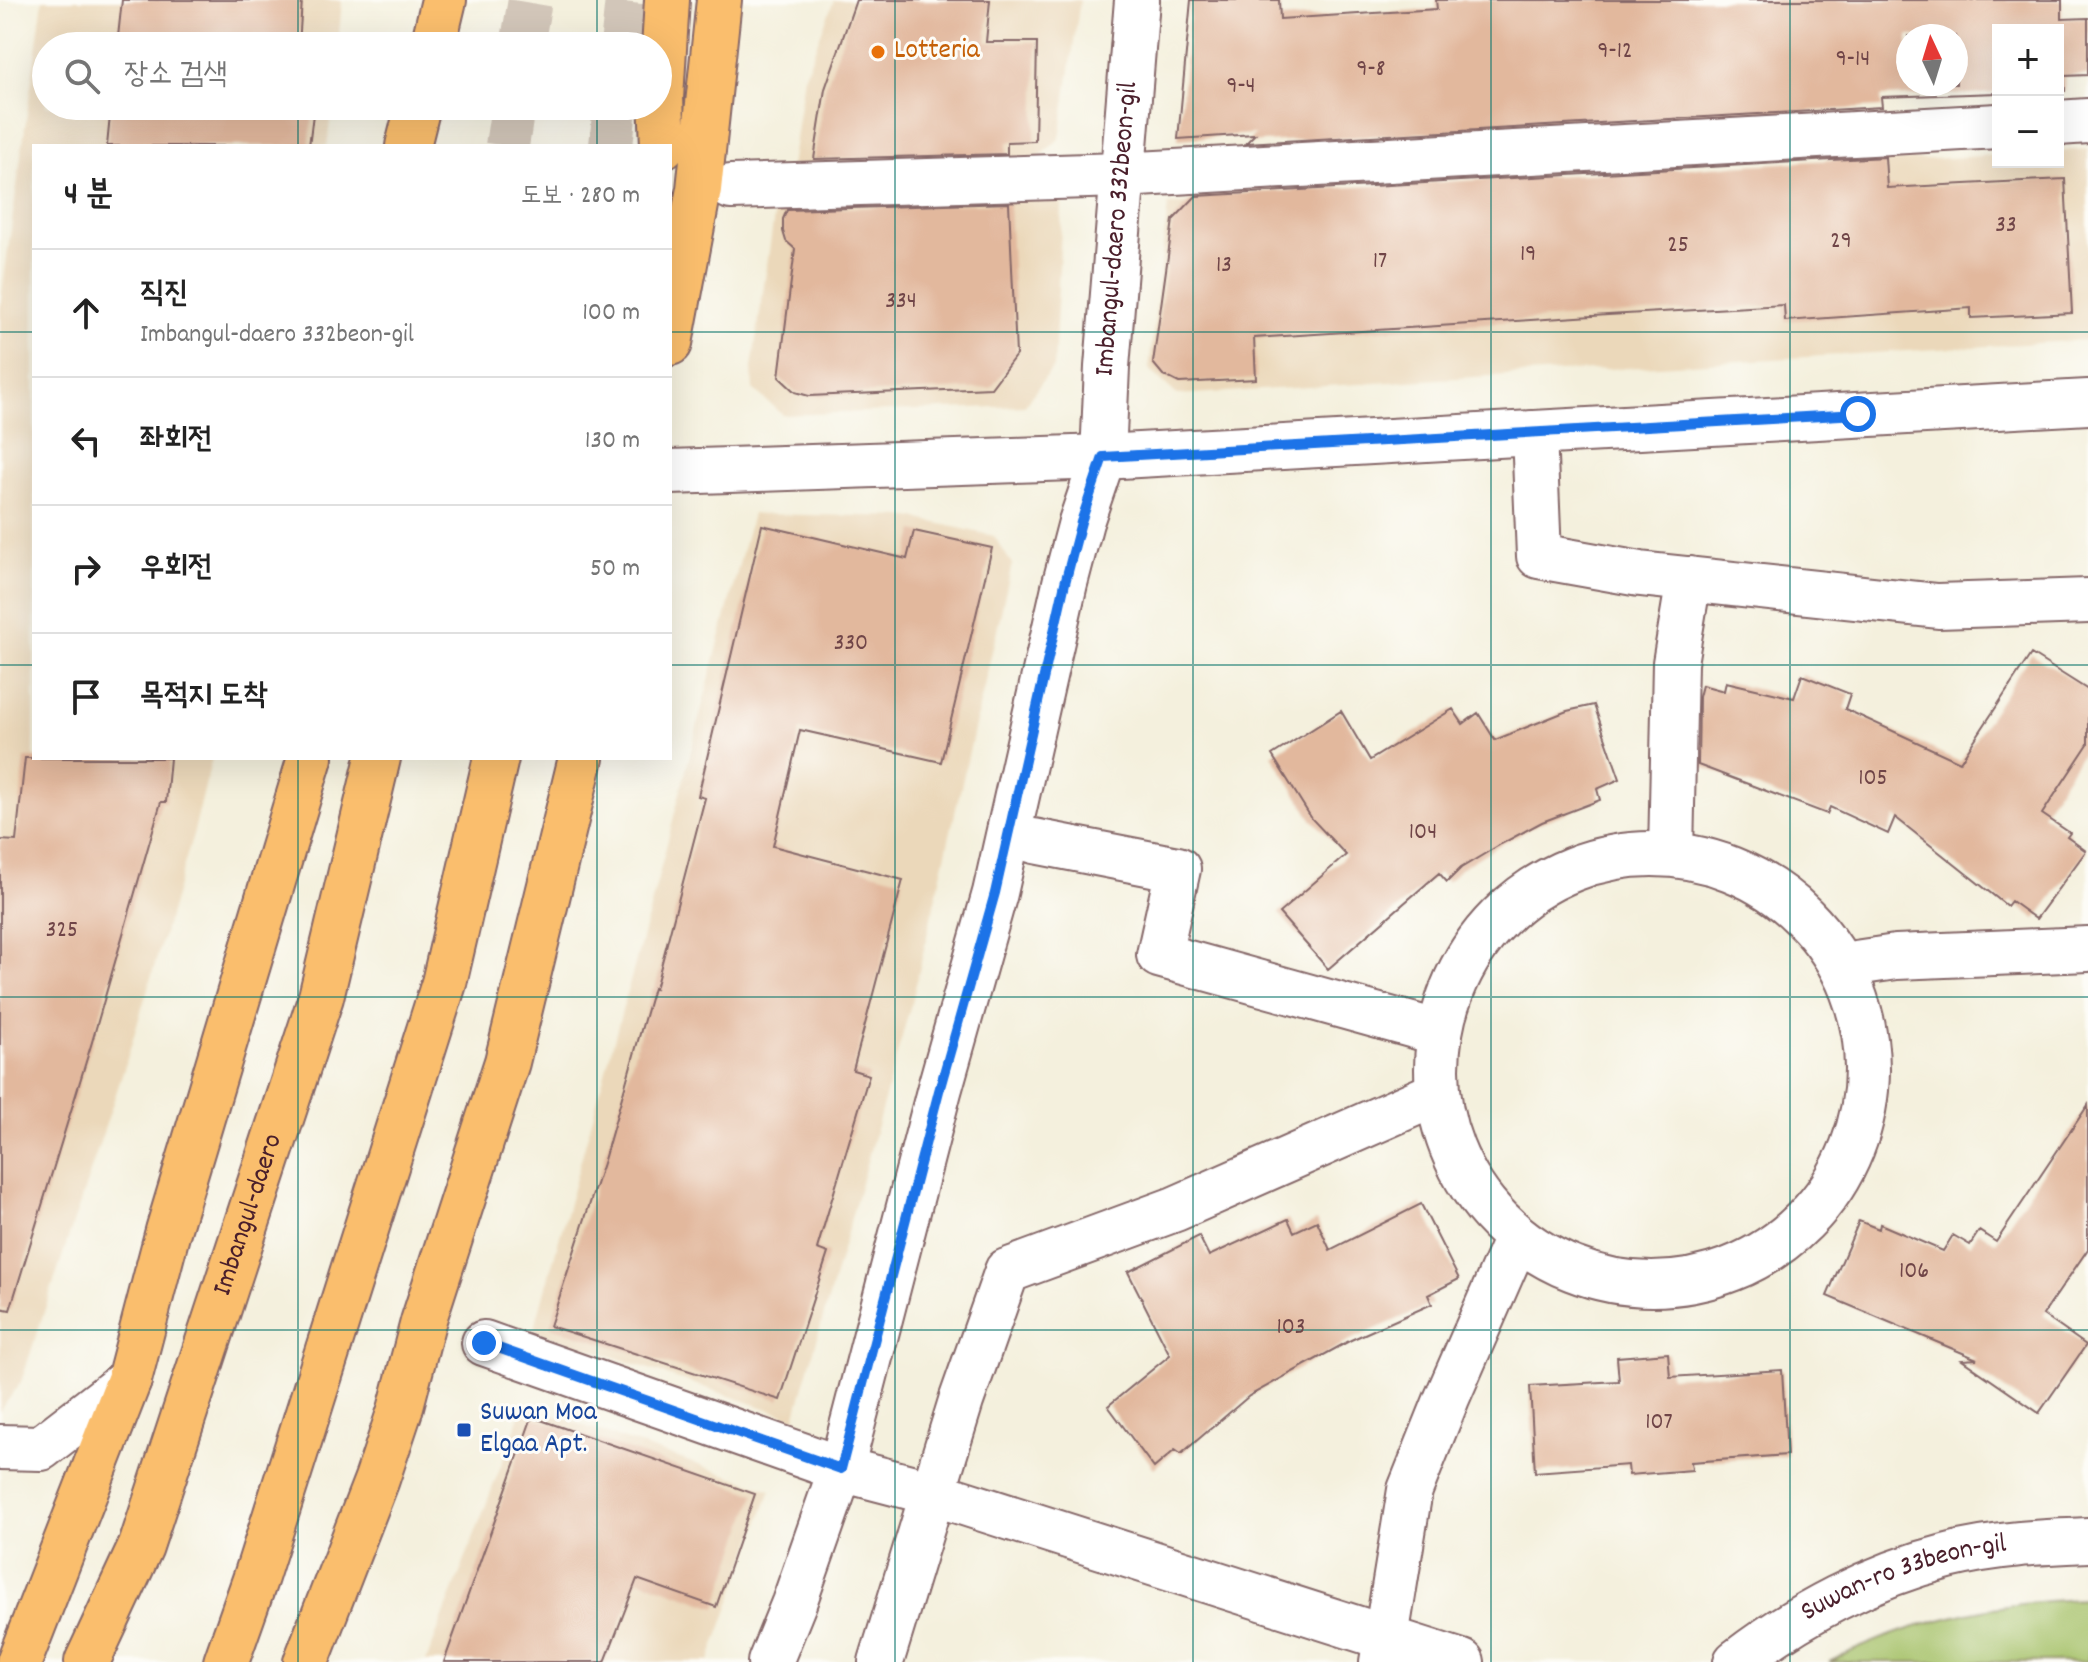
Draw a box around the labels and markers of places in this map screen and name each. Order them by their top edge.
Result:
place label: Lotteria [894,32,980,72]
marker: Lotteria [869,43,887,61]
place label: Suwan Moa Elgaa Apt. [480,1394,598,1466]
marker: Suwan Moa Elgaa Apt. [455,1421,473,1439]

